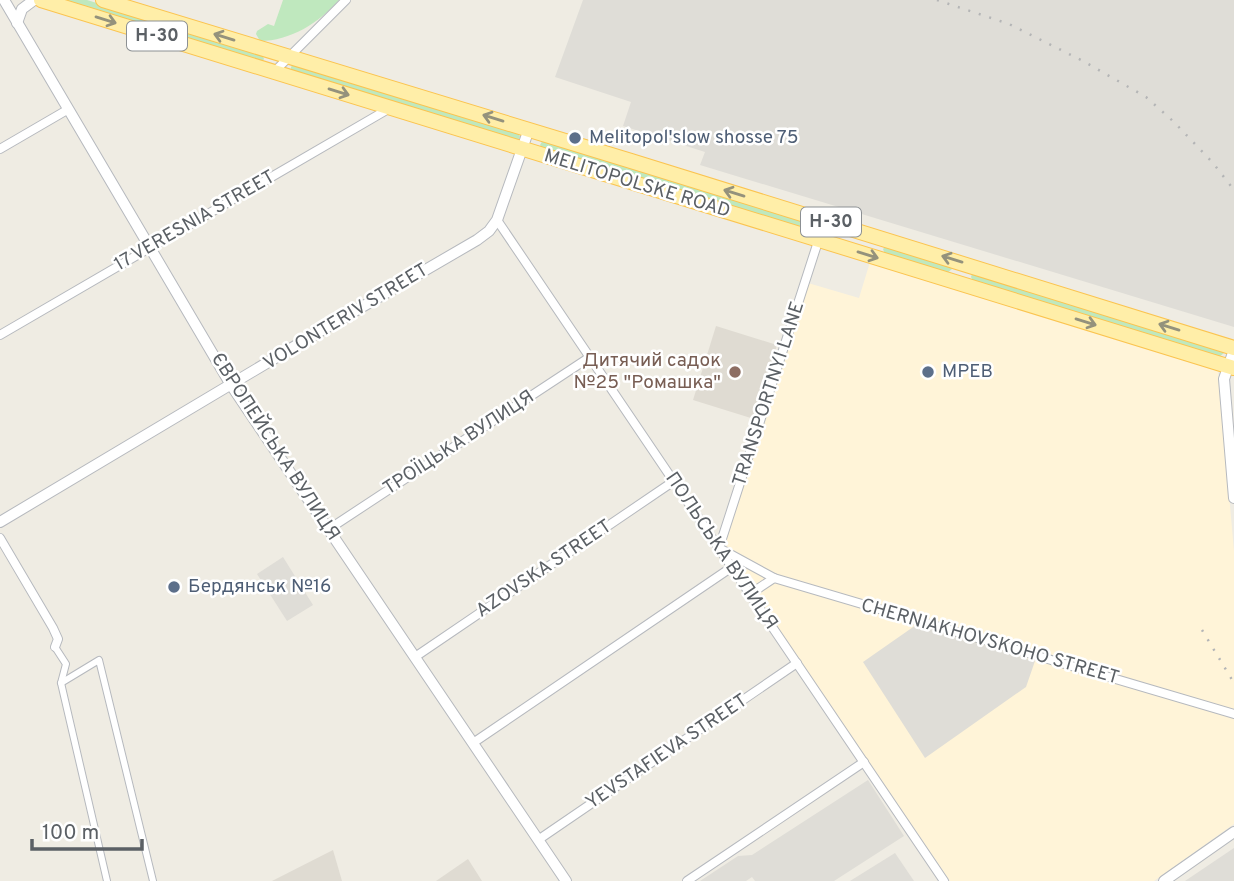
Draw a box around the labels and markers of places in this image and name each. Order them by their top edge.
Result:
place label: Melitopol'slow shosse 75 [589,126,798,150]
marker: Melitopol'slow shosse 75 [567,130,583,146]
place label: Дитячий садок №25 "Ромашка" [574,349,721,395]
place label: МРЕВ [942,360,993,384]
marker: Дитячий садок №25 "Ромашка" [727,364,743,380]
marker: МРЕВ [920,364,936,380]
place label: Бердянськ №16 [188,575,331,599]
marker: Бердянськ №16 [166,579,182,595]

